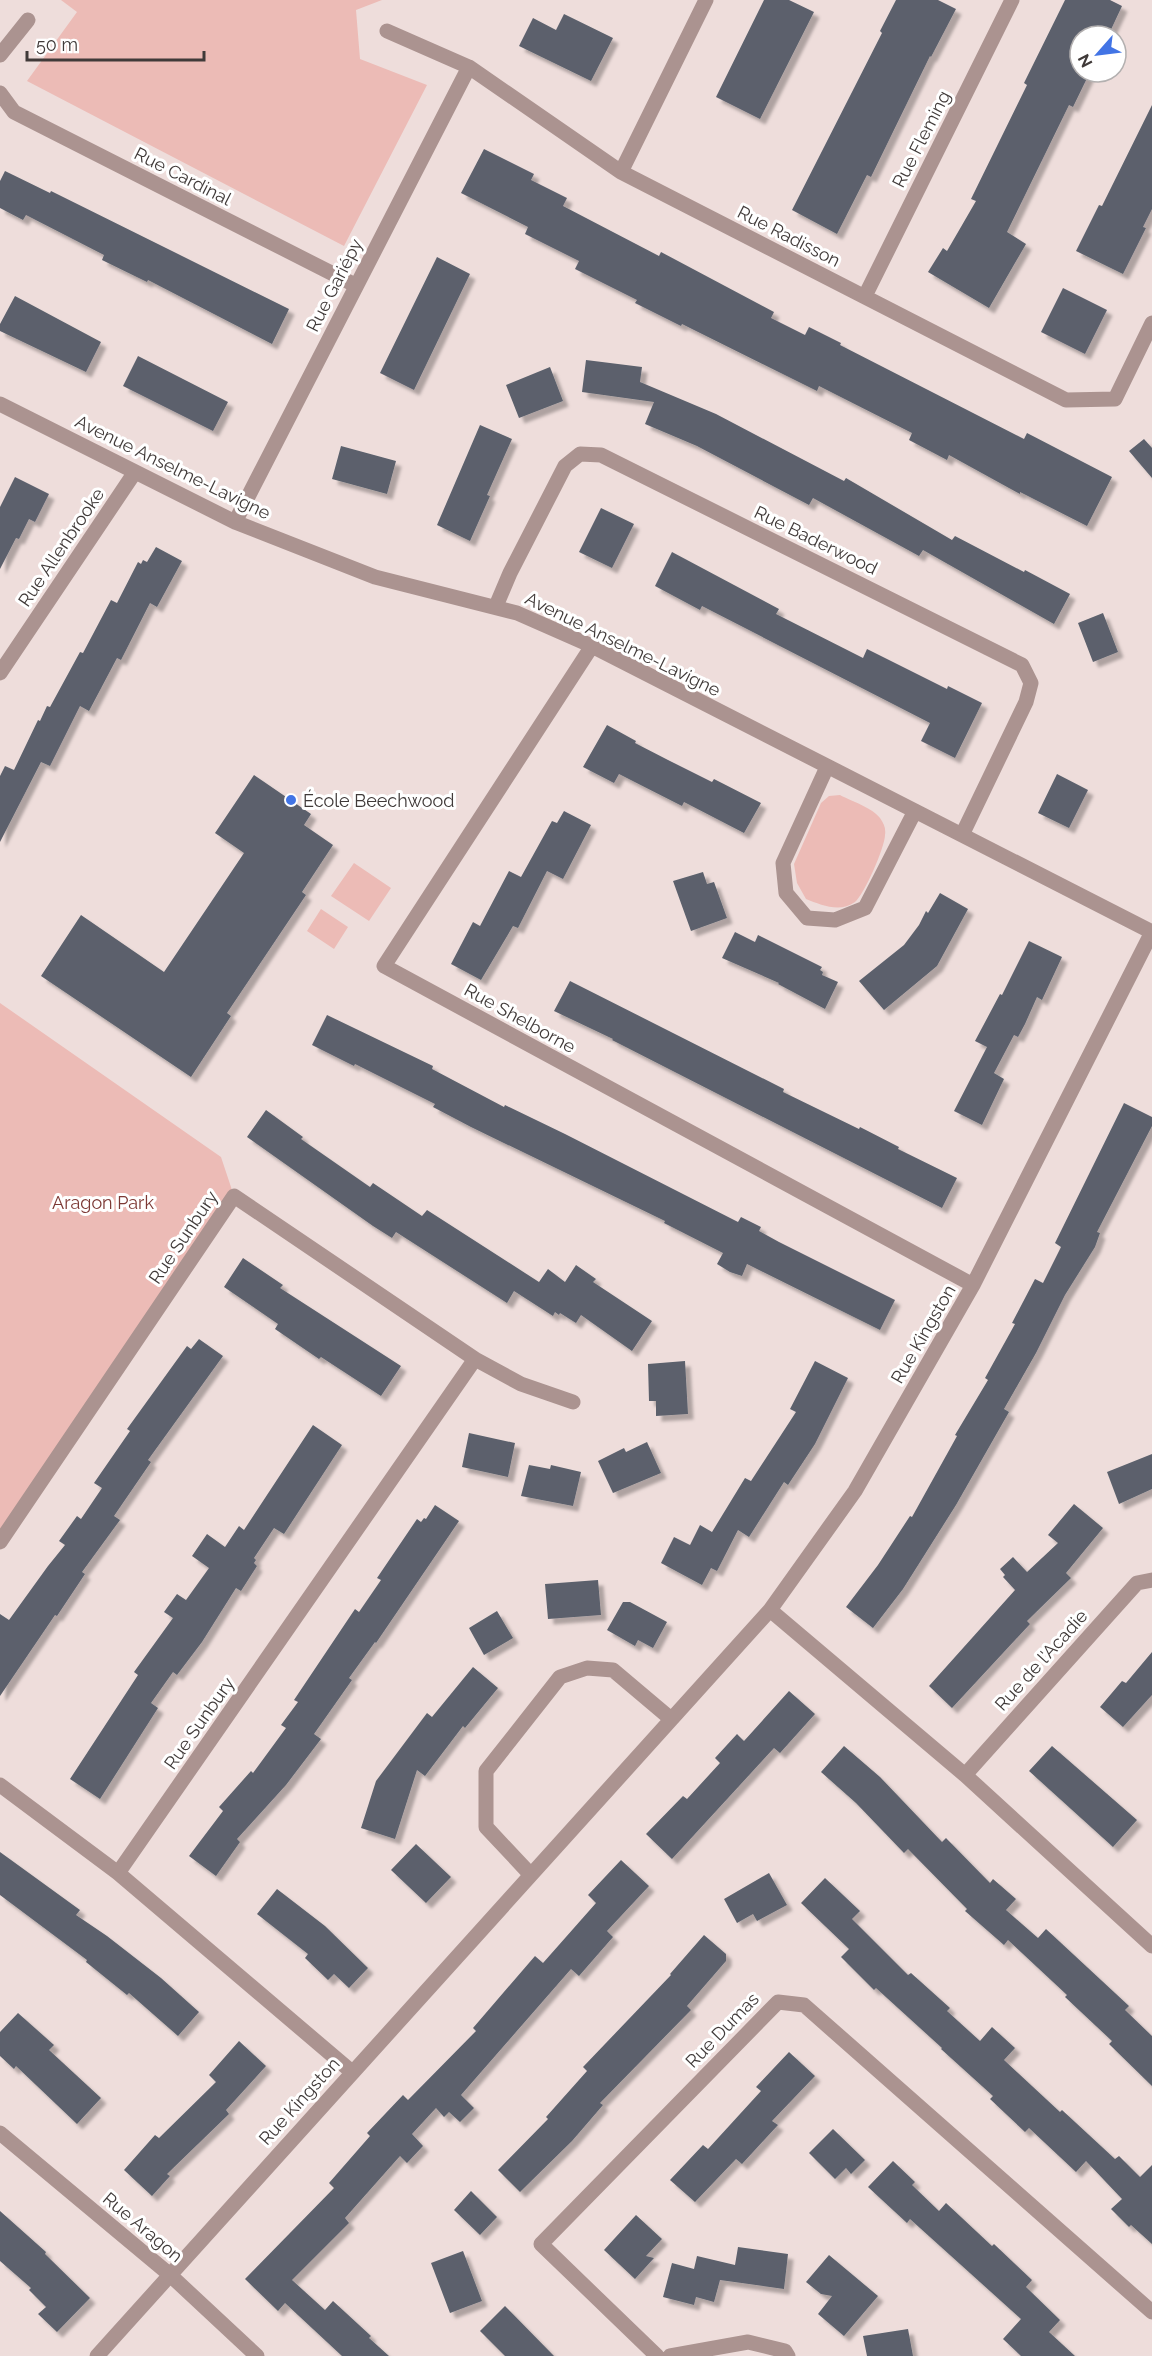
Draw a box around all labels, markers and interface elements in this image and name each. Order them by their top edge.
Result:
scale bar [27,24,204,62]
north arrow [1068,24,1128,84]
text: 50 m [36,34,78,55]
text: N [1074,51,1096,71]
street label: Rue Fleming [888,87,954,191]
street label: Rue Cardinal [131,143,235,209]
street label: Rue Radisson [734,201,844,271]
street label: Rue Gariépy [302,235,367,335]
street label: Avenue Anselme-Lavigne [72,411,274,524]
street label: Rue Allenbrooke [14,484,109,610]
street label: Rue Baderwood [751,501,881,579]
street label: Avenue Anselme-Lavigne [522,588,724,701]
place label: École Beechwood [303,789,454,811]
marker: École Beechwood [284,793,298,807]
street label: Rue Shelborne [461,979,579,1057]
street label: Rue Sunbury [144,1186,222,1287]
park label: Aragon Park [52,1192,154,1213]
street label: Rue Kingston [886,1281,960,1387]
street label: Rue de l'Acadie [990,1605,1092,1715]
street label: Rue Sunbury [160,1673,239,1773]
street label: Rue Dumas [681,1988,763,2072]
street label: Rue Kingston [254,2053,344,2149]
street label: Rue Aragon [99,2188,187,2266]

